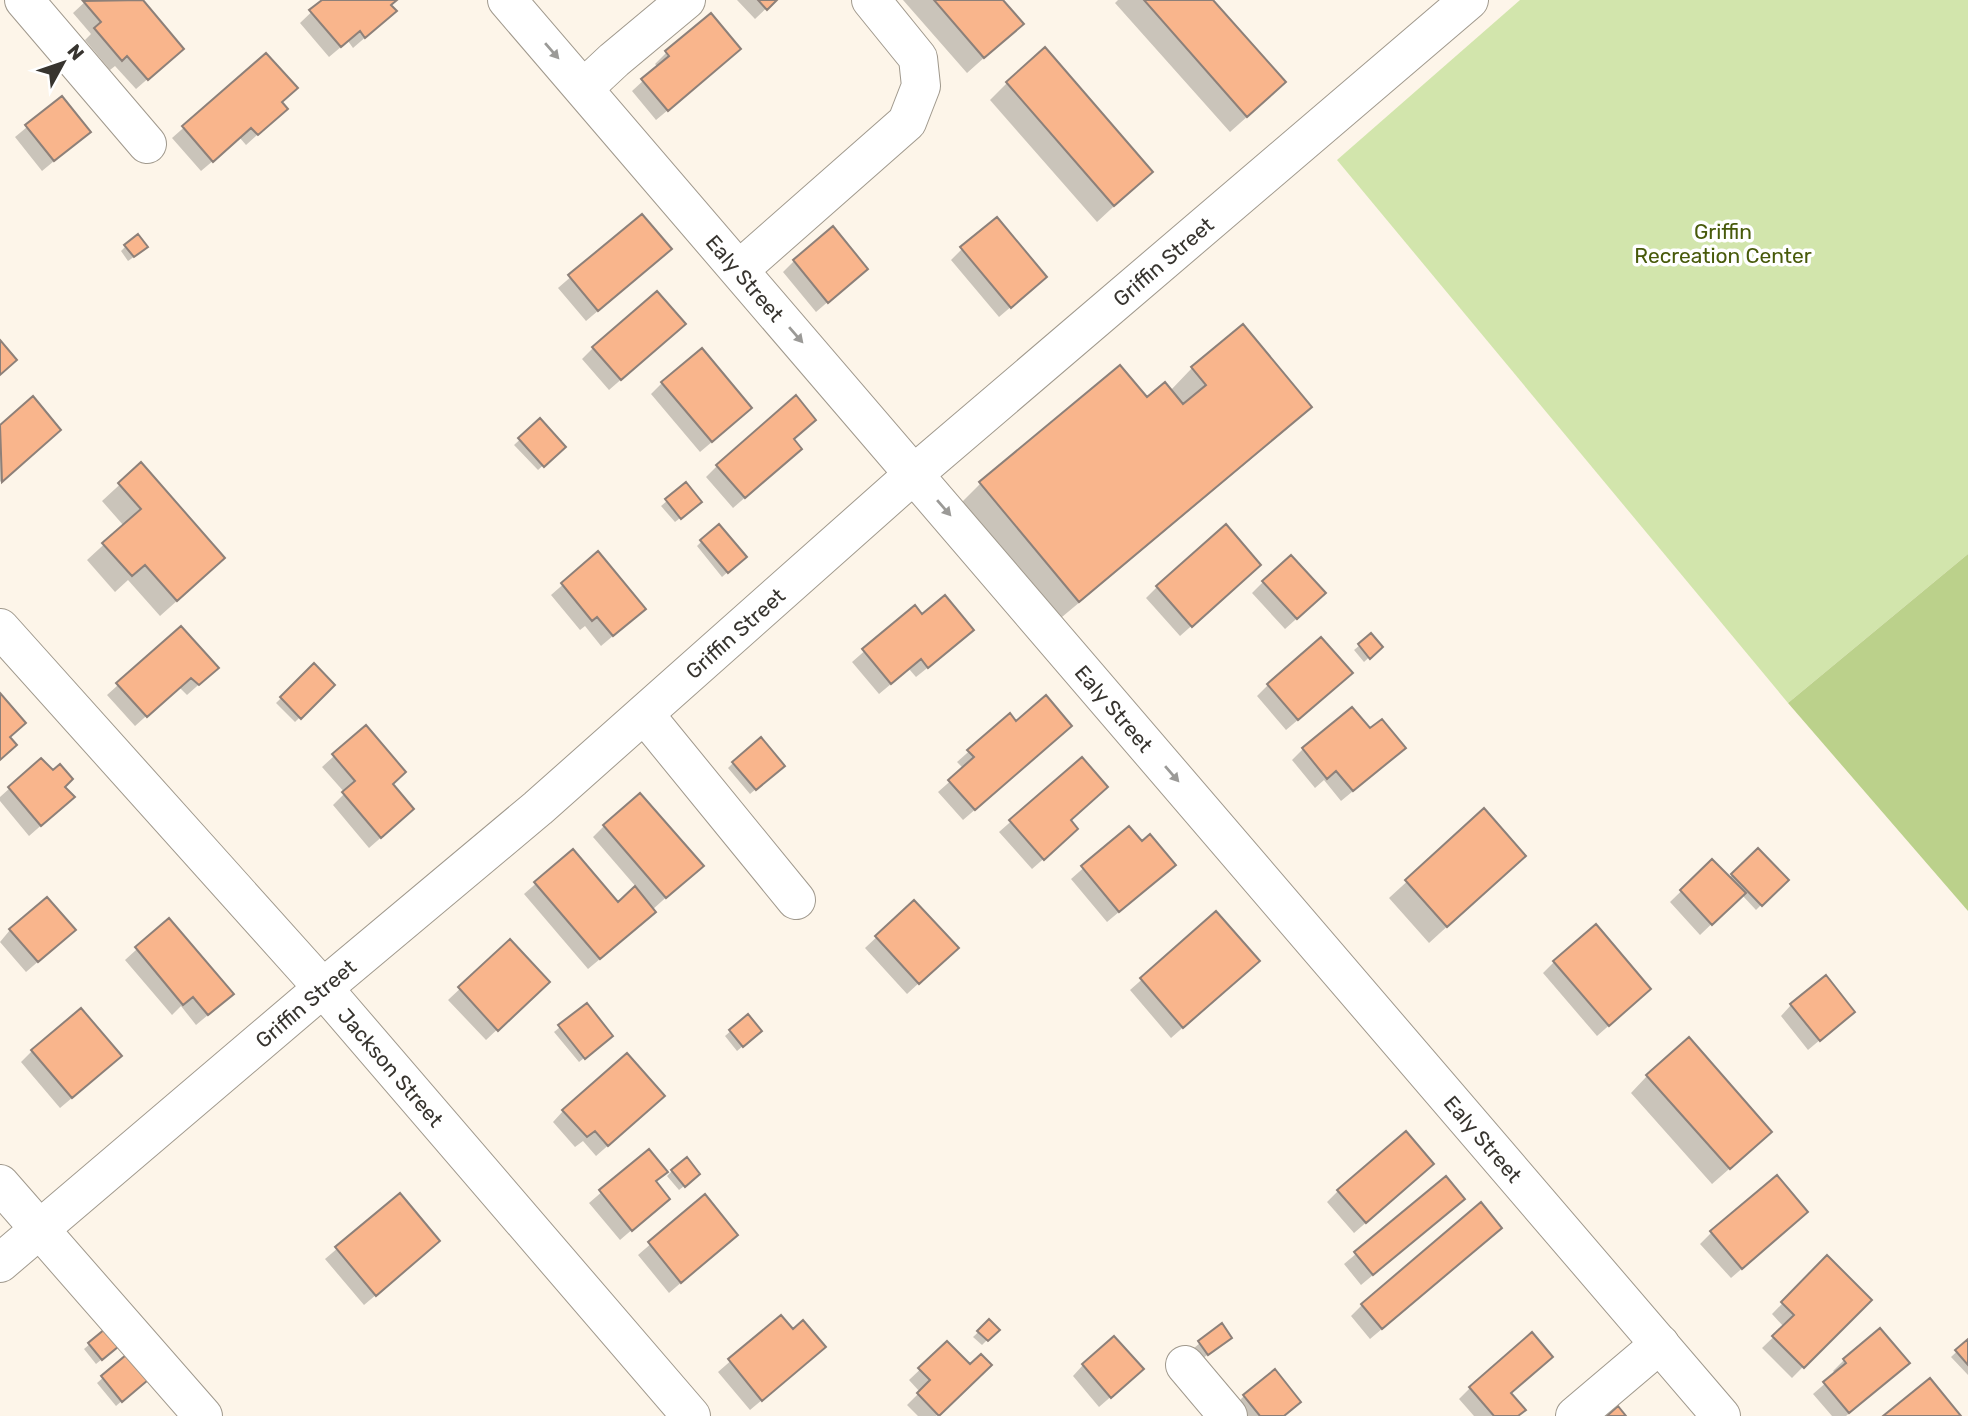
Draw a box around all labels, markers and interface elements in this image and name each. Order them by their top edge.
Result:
north arrow [28,28,98,98]
text: N [62,40,89,65]
one-way arrow [544,43,559,60]
street label: Griffin Street [1108,212,1218,311]
park label: Griffin Recreation Center [1634,219,1812,268]
street label: Ealy Street [701,229,789,326]
one-way arrow [788,327,803,344]
one-way arrow [936,500,951,517]
street label: Griffin Street [680,583,790,684]
street label: Ealy Street [1070,660,1158,757]
one-way arrow [1164,765,1180,783]
street label: Griffin Street [250,954,361,1053]
street label: Jackson Street [333,1003,449,1132]
street label: Ealy Street [1439,1090,1527,1187]

